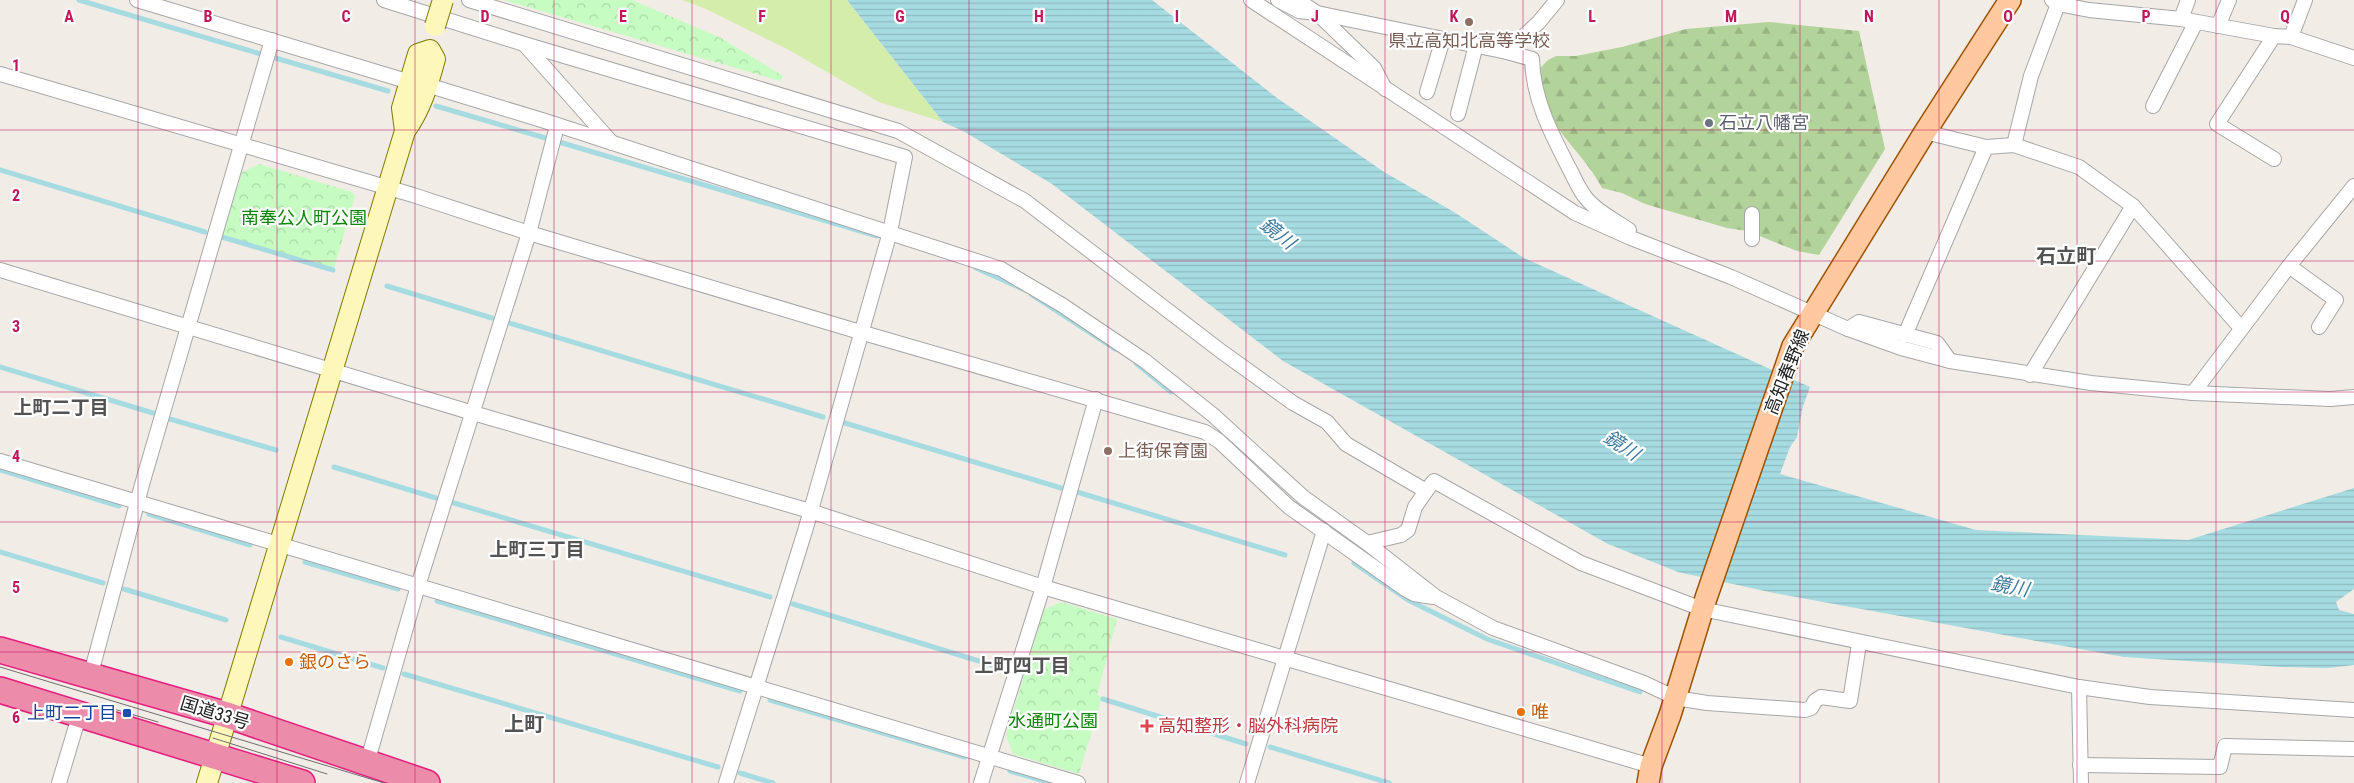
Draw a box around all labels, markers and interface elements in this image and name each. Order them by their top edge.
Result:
text: A [64,7,74,26]
text: B [204,7,213,26]
text: C [341,7,351,26]
text: D [480,7,490,26]
text: E [619,7,627,26]
text: F [758,7,766,26]
text: G [895,7,905,26]
text: H [1034,7,1044,26]
text: I [1175,7,1179,26]
text: J [1311,7,1319,26]
text: K [1450,7,1459,26]
text: L [1588,7,1596,26]
text: M [1725,7,1737,26]
text: N [1864,7,1874,26]
text: O [2003,7,2013,26]
text: P [2141,7,2151,26]
text: Q [2280,7,2290,26]
marker: 県立高知北高等学校 [1463,16,1475,28]
place label: 県立高知北高等学校 [1388,30,1550,51]
text: 1 [12,56,20,75]
place label: 石立八幡宮 [1719,112,1809,133]
marker: 石立八幡宮 [1703,117,1715,129]
text: 2 [12,186,20,205]
park label: 南奉公人町公園 [241,207,367,228]
water label: 鏡川 [1256,213,1301,255]
district label: 石立町 [2036,244,2096,268]
text: 3 [12,317,20,336]
street label: 高知春野線 [1760,326,1813,417]
district label: 上町二丁目 [13,396,109,419]
water label: 鏡川 [1600,425,1646,466]
place label: 上街保育園 [1118,440,1208,461]
marker: 上街保育園 [1102,445,1114,457]
text: 4 [12,447,20,466]
district label: 上町三丁目 [489,538,585,561]
water label: 鏡川 [1989,572,2033,602]
text: 5 [12,578,20,597]
place label: 銀のさら [299,651,371,672]
district label: 上町四丁目 [974,654,1070,677]
marker: 銀のさら [283,656,295,668]
street label: 国道33号 [178,692,253,733]
place label: 唯 [1531,701,1549,722]
place label: 上町二丁目 [27,702,117,723]
marker: 唯 [1515,706,1527,718]
marker: 上町二丁目 [121,707,133,719]
text: 6 [12,708,20,727]
park label: 水通町公園 [1008,710,1098,731]
district label: 上町 [504,712,544,736]
place label: 高知整形・脳外科病院 [1158,715,1338,736]
marker: 高知整形・脳外科病院 [1140,719,1154,733]

